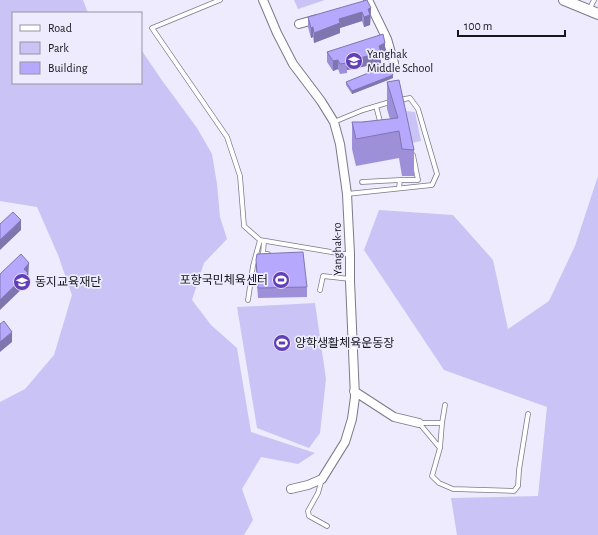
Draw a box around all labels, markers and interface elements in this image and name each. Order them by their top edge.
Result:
legend [12,12,142,84]
scale bar [458,12,565,38]
text: 100 m [464,20,492,32]
text: Road [48,22,72,34]
text: Park [48,42,69,54]
place label: Yanghak Middle School [367,48,433,74]
school or university icon: Yanghak Middle School [344,51,364,71]
text: Building [48,62,88,74]
street label: Yanghak-ro [331,222,343,276]
sports icon: 포항국민체육센터 [271,270,291,290]
school or university icon: 동지교육재단 [12,272,32,292]
place label: 포항국민체육센터 [180,274,268,286]
place label: 동지교육재단 [35,276,101,288]
sports icon: 양학생활체육운동장 [272,333,292,353]
place label: 양학생활체육운동장 [295,336,394,349]

